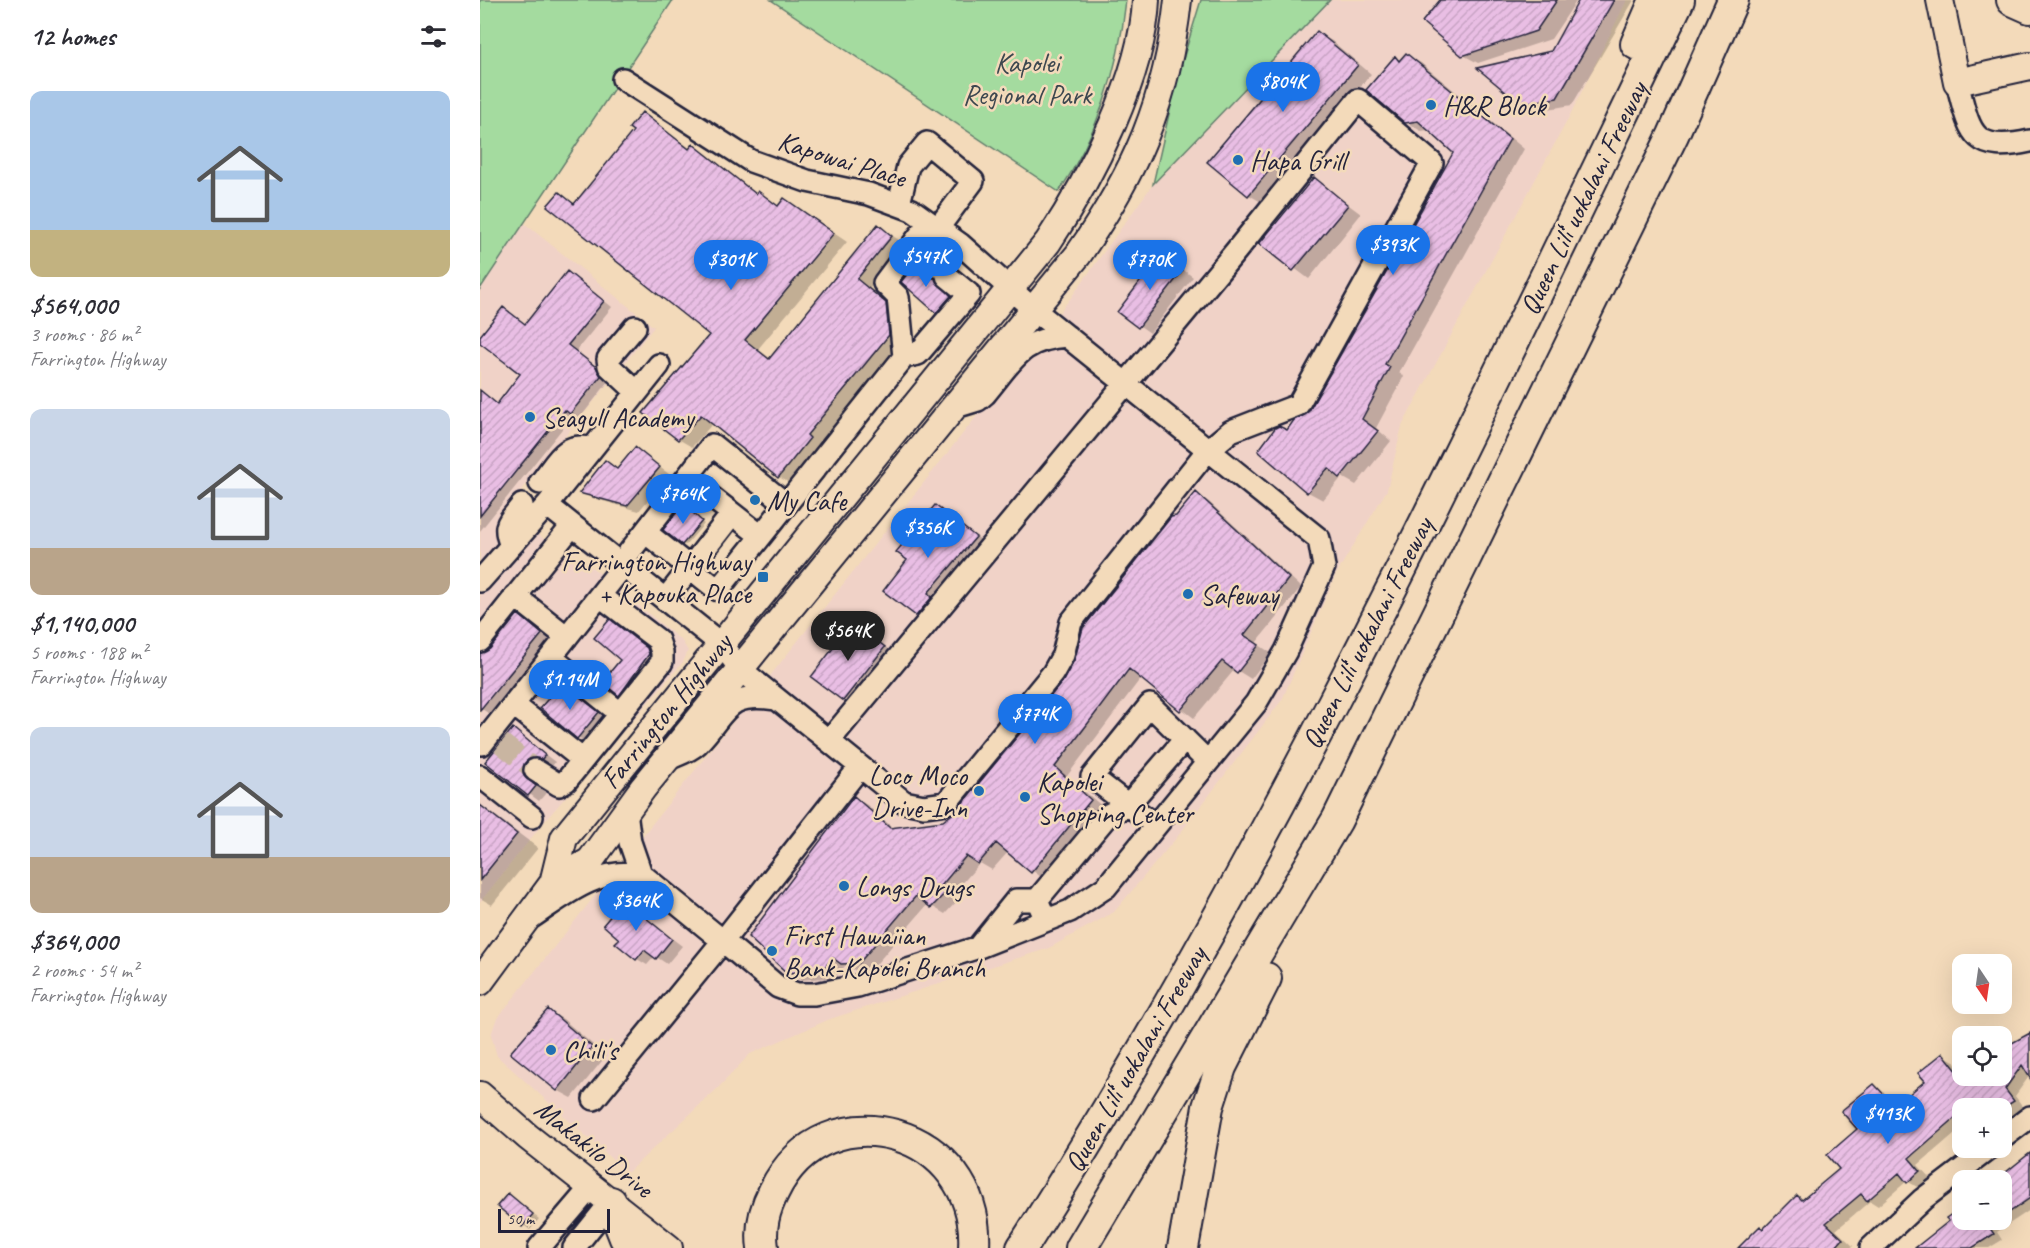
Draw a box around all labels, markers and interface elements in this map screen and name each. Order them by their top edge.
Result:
text: 12 homes [30,20,115,53]
icon: filters [417,20,450,53]
park label: Kapolei Regional Park [963,45,1093,112]
pin: $804K [1241,62,1325,113]
text: $804K [1260,69,1306,94]
street label: Queen Liliʻuokalani Freeway [1511,74,1656,320]
place label: H&R Block [1443,88,1547,123]
marker: H&R Block [1424,98,1438,112]
street label: Kapowai Place [774,123,912,196]
icon: home [186,130,294,238]
place label: Hapa Grill [1250,143,1351,178]
marker: Hapa Grill [1231,153,1245,167]
pin: $393K [1351,225,1435,276]
text: $393K [1370,232,1416,257]
pin: $547K [884,237,968,288]
pin: $301K [689,240,773,291]
pin: $770K [1108,240,1192,291]
text: $547K [903,244,949,269]
text: $301K [708,247,754,272]
text: $770K [1127,247,1173,272]
text: $564,000 [30,289,117,322]
text: 3 rooms · 86 m² [30,322,138,347]
text: Farrington Highway [30,347,166,372]
place label: Seagull Academy [542,400,696,435]
marker: Seagull Academy [523,410,537,424]
icon: home [186,448,294,556]
pin: $764K [641,474,725,525]
text: $764K [660,481,706,506]
place label: My Cafe [767,483,848,518]
marker: My Cafe [748,493,762,507]
pin: $356K [886,508,970,559]
street label: Queen Liliʻuokalani Freeway [1294,509,1442,754]
text: $356K [905,515,951,540]
place label: Farrington Highway + Kapouka Place [561,544,753,611]
marker: Farrington Highway + Kapouka Place [756,570,770,584]
place label: Safeway [1200,577,1281,612]
marker: Safeway [1181,587,1195,601]
text: $1,140,000 [30,607,134,640]
pin: $564K [806,611,890,662]
text: $564K [825,618,871,643]
street label: Farrington Highway [593,624,741,796]
text: 5 rooms · 188 m² [30,640,147,665]
pin: $1.14M [521,660,619,711]
text: Farrington Highway [30,665,166,690]
text: $1.14M [543,667,597,692]
pin: $774K [993,694,1077,745]
text: $774K [1012,701,1058,726]
place label: Loco Moco Drive-Inn [869,758,969,825]
place label: Kapolei Shopping Center [1037,764,1195,831]
icon: home [186,766,294,874]
marker: Loco Moco Drive-Inn [972,784,986,798]
marker: Kapolei Shopping Center [1018,790,1032,804]
place label: Longs Drugs [856,869,975,904]
marker: Longs Drugs [837,879,851,893]
pin: $364K [594,881,678,932]
text: $364K [613,888,659,913]
place label: First Hawaiian Bank-Kapolei Branch [784,918,985,985]
text: $364,000 [30,925,118,958]
street label: Queen Liliʻuokalani Freeway [1056,938,1215,1178]
marker: First Hawaiian Bank-Kapolei Branch [765,944,779,958]
north arrow [1952,954,2012,1014]
map controls [1952,954,2012,1230]
text: 2 rooms · 54 m² [30,958,138,983]
text: Farrington Highway [30,983,166,1008]
button: locate [1952,1026,2012,1086]
place label: Chili's [563,1033,620,1068]
marker: Chili's [544,1043,558,1057]
street label: Makakilo Drive [528,1091,662,1206]
pin: $413K [1846,1094,1930,1145]
button: + [1952,1098,2012,1158]
text: $413K [1865,1101,1911,1126]
button: − [1952,1170,2012,1230]
scale bar [498,1206,610,1234]
text: 50 m [507,1209,534,1229]

